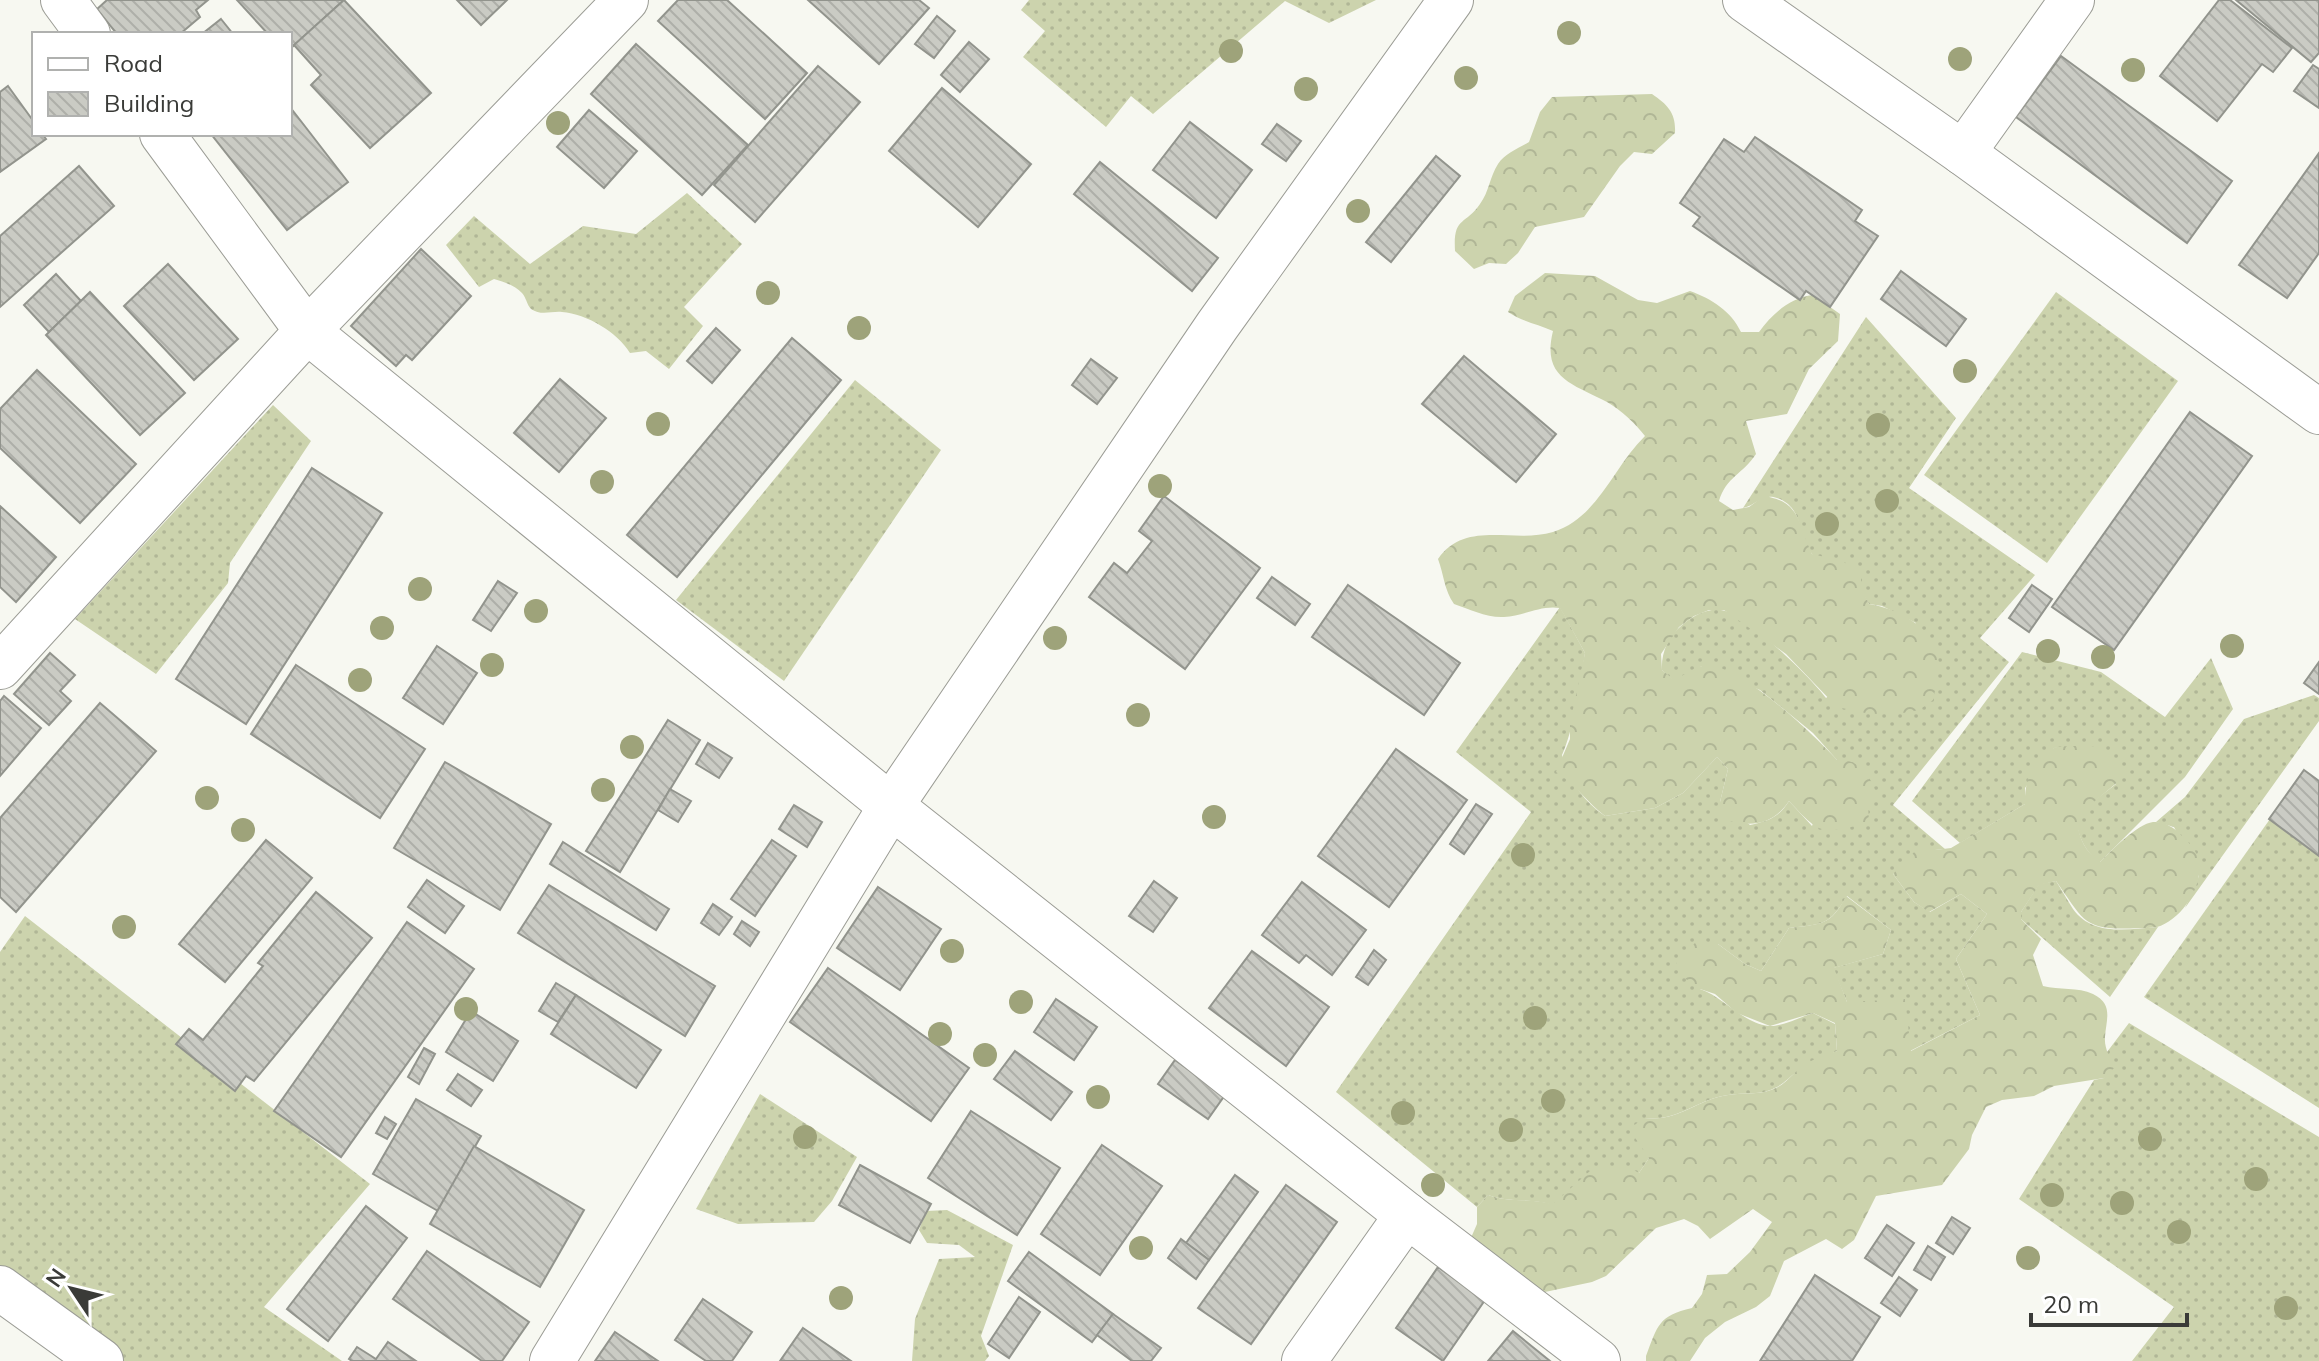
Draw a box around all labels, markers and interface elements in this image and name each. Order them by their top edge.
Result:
legend [32,32,292,136]
text: Road [104,48,163,78]
text: Building [104,88,194,118]
north arrow [32,1249,112,1329]
text: N [39,1263,72,1292]
scale bar [2031,1277,2187,1327]
text: 20 m [2043,1289,2099,1319]

